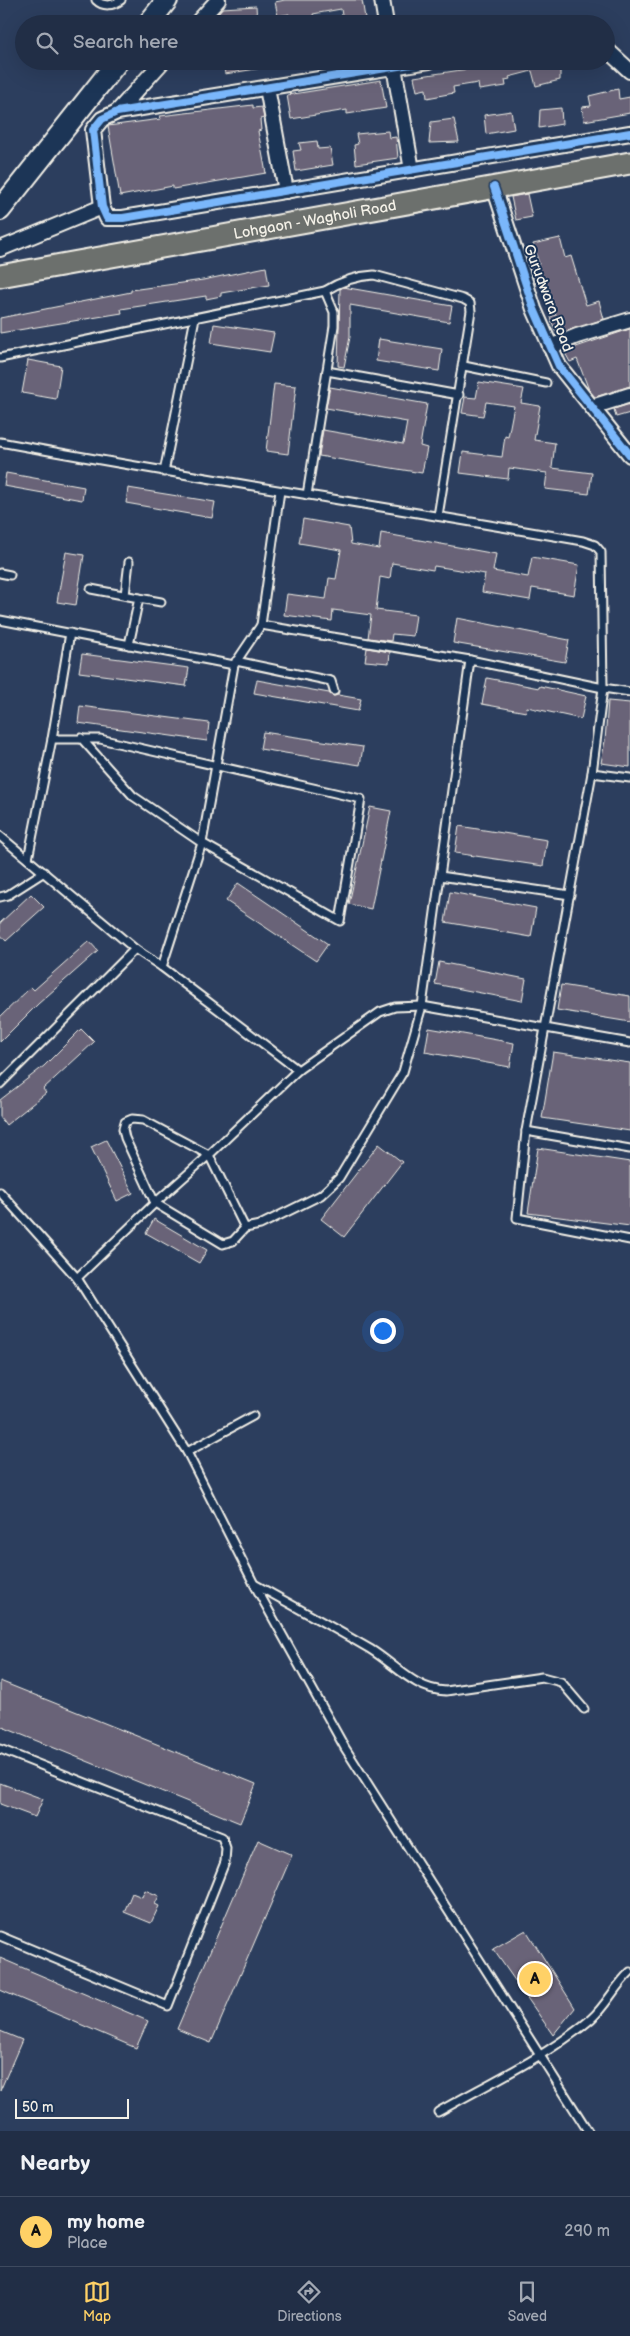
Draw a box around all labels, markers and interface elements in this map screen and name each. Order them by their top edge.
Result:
search box [15,15,615,70]
icon: search [33,29,61,57]
text: Search here [73,31,178,54]
street label: Lohgaon - Wagholi Road [232,196,398,243]
street label: Gurudwara Road [519,241,577,355]
your location [370,1318,396,1344]
pin: A [519,1960,551,1998]
scale bar [15,2096,129,2119]
text: 50 m [22,2099,54,2116]
text: Nearby [20,2151,90,2176]
text: my home [67,2211,145,2234]
text: A [31,2222,41,2241]
text: 290 m [564,2222,610,2241]
text: Place [67,2234,108,2253]
tab: Map [83,2278,111,2325]
tab: Directions [277,2278,342,2325]
tab: Saved [508,2278,547,2325]

